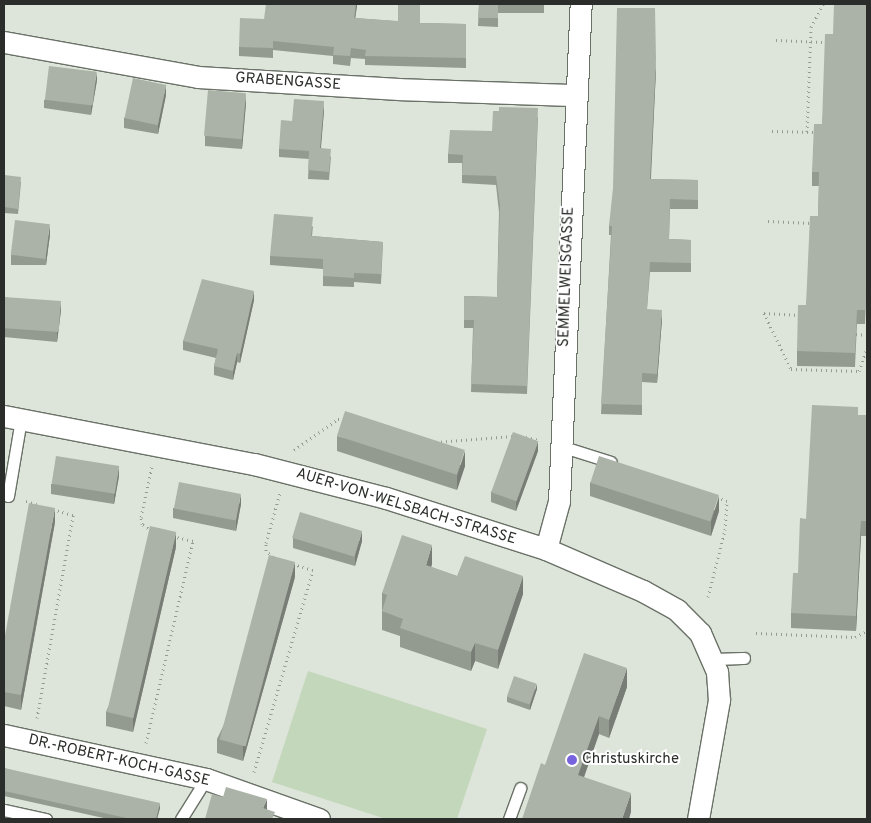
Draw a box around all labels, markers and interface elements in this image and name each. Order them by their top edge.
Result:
street label: GRABENGASSE [235,69,341,95]
street label: SEMMELWEISGASSE [556,207,578,347]
street label: AUER-VON-WELSBACH-STRASSE [294,465,518,549]
street label: DR.-ROBERT-KOCH-GASSE [26,731,212,791]
place label: Christuskirche [582,751,679,769]
marker: Christuskirche [566,754,578,766]

